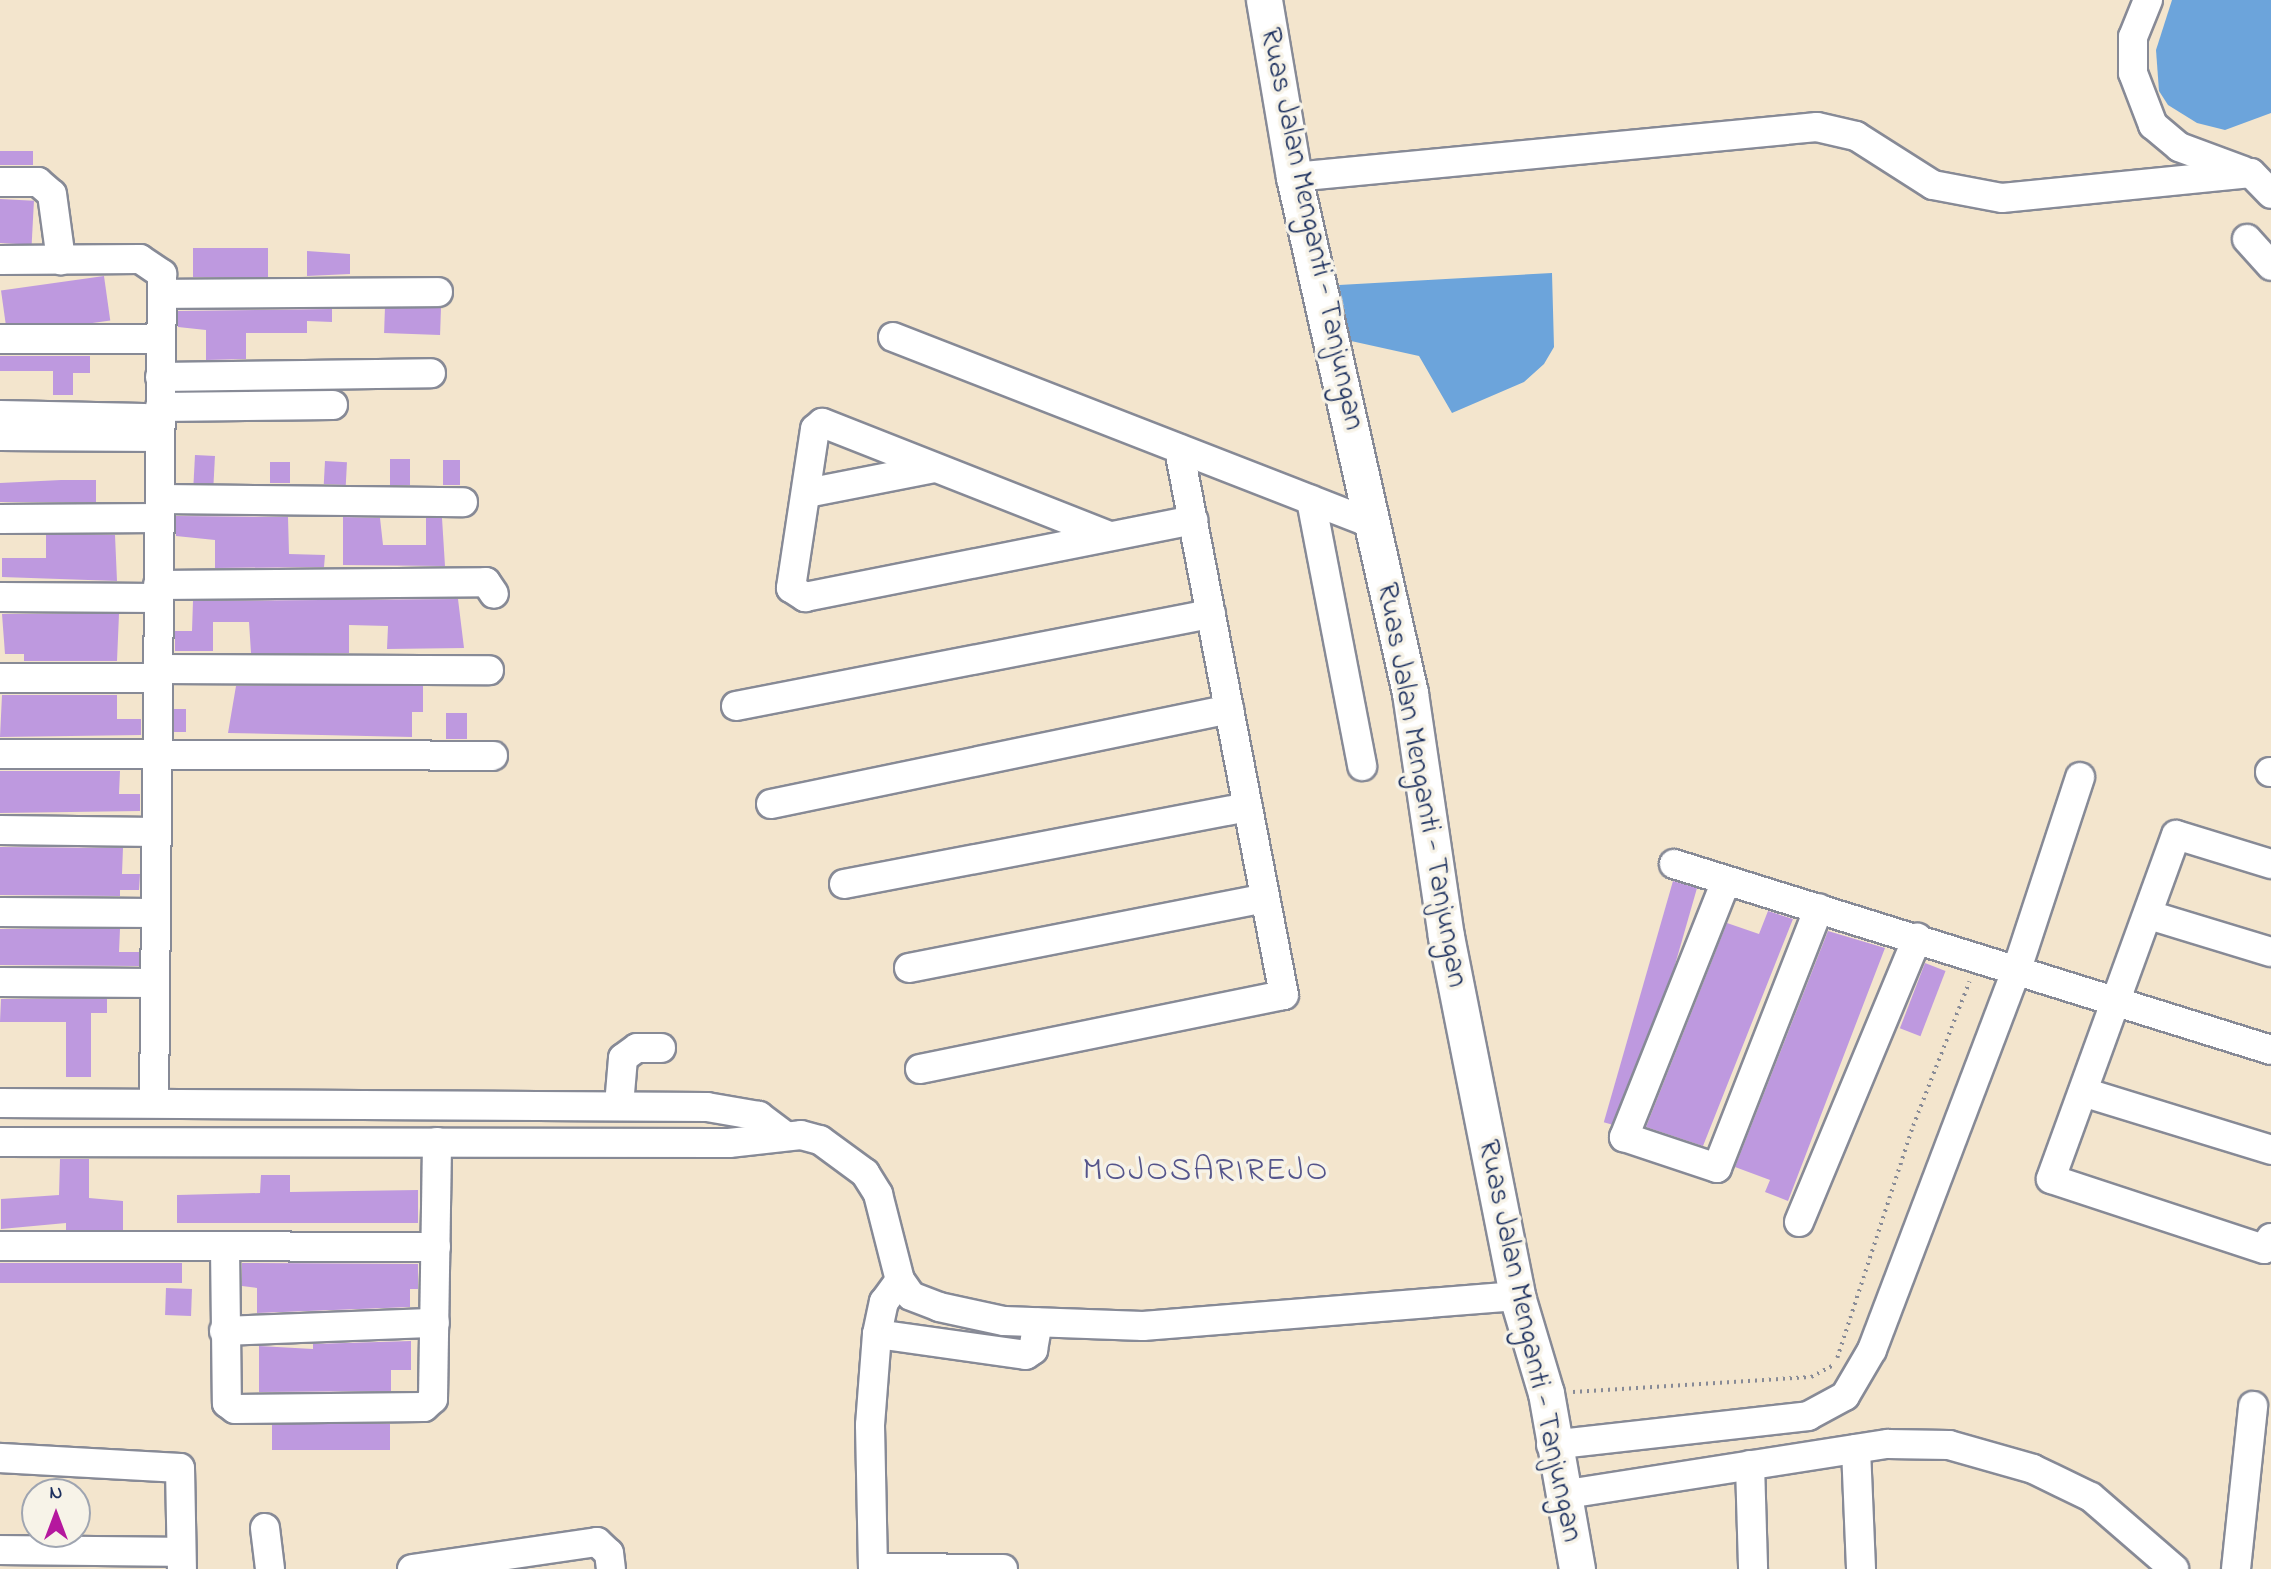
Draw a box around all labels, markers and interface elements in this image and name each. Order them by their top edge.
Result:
street label: Ruas Jalan Menganti - Tanjungan [1251,25,1371,433]
street label: Ruas Jalan Menganti - Tanjungan [1368,580,1474,990]
street label: Ruas Jalan Menganti - Tanjungan [1469,1137,1589,1545]
district label: MOJOSARIREJO [1084,1152,1328,1192]
north arrow [21,1478,91,1548]
text: N [50,1480,62,1507]

